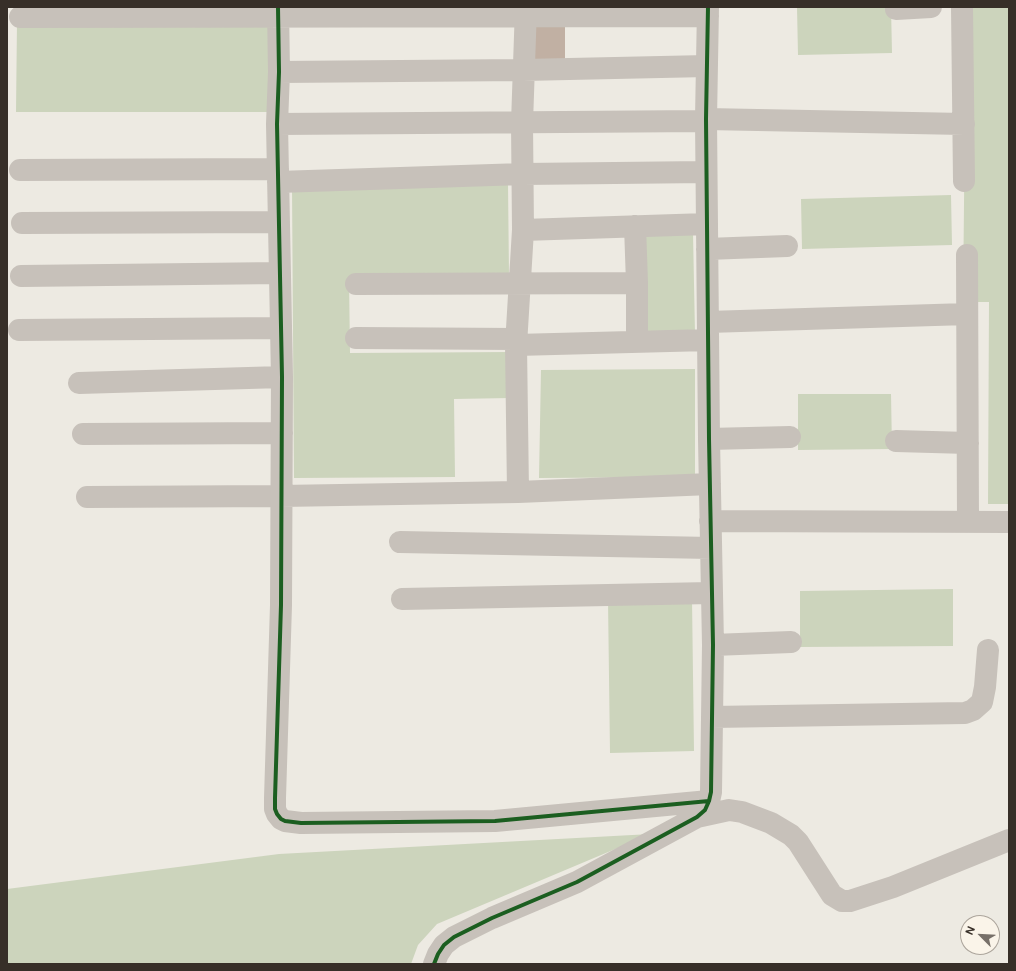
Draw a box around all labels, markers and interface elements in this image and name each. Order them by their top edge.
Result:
north arrow [960,915,1000,955]
text: N [962,924,978,937]

